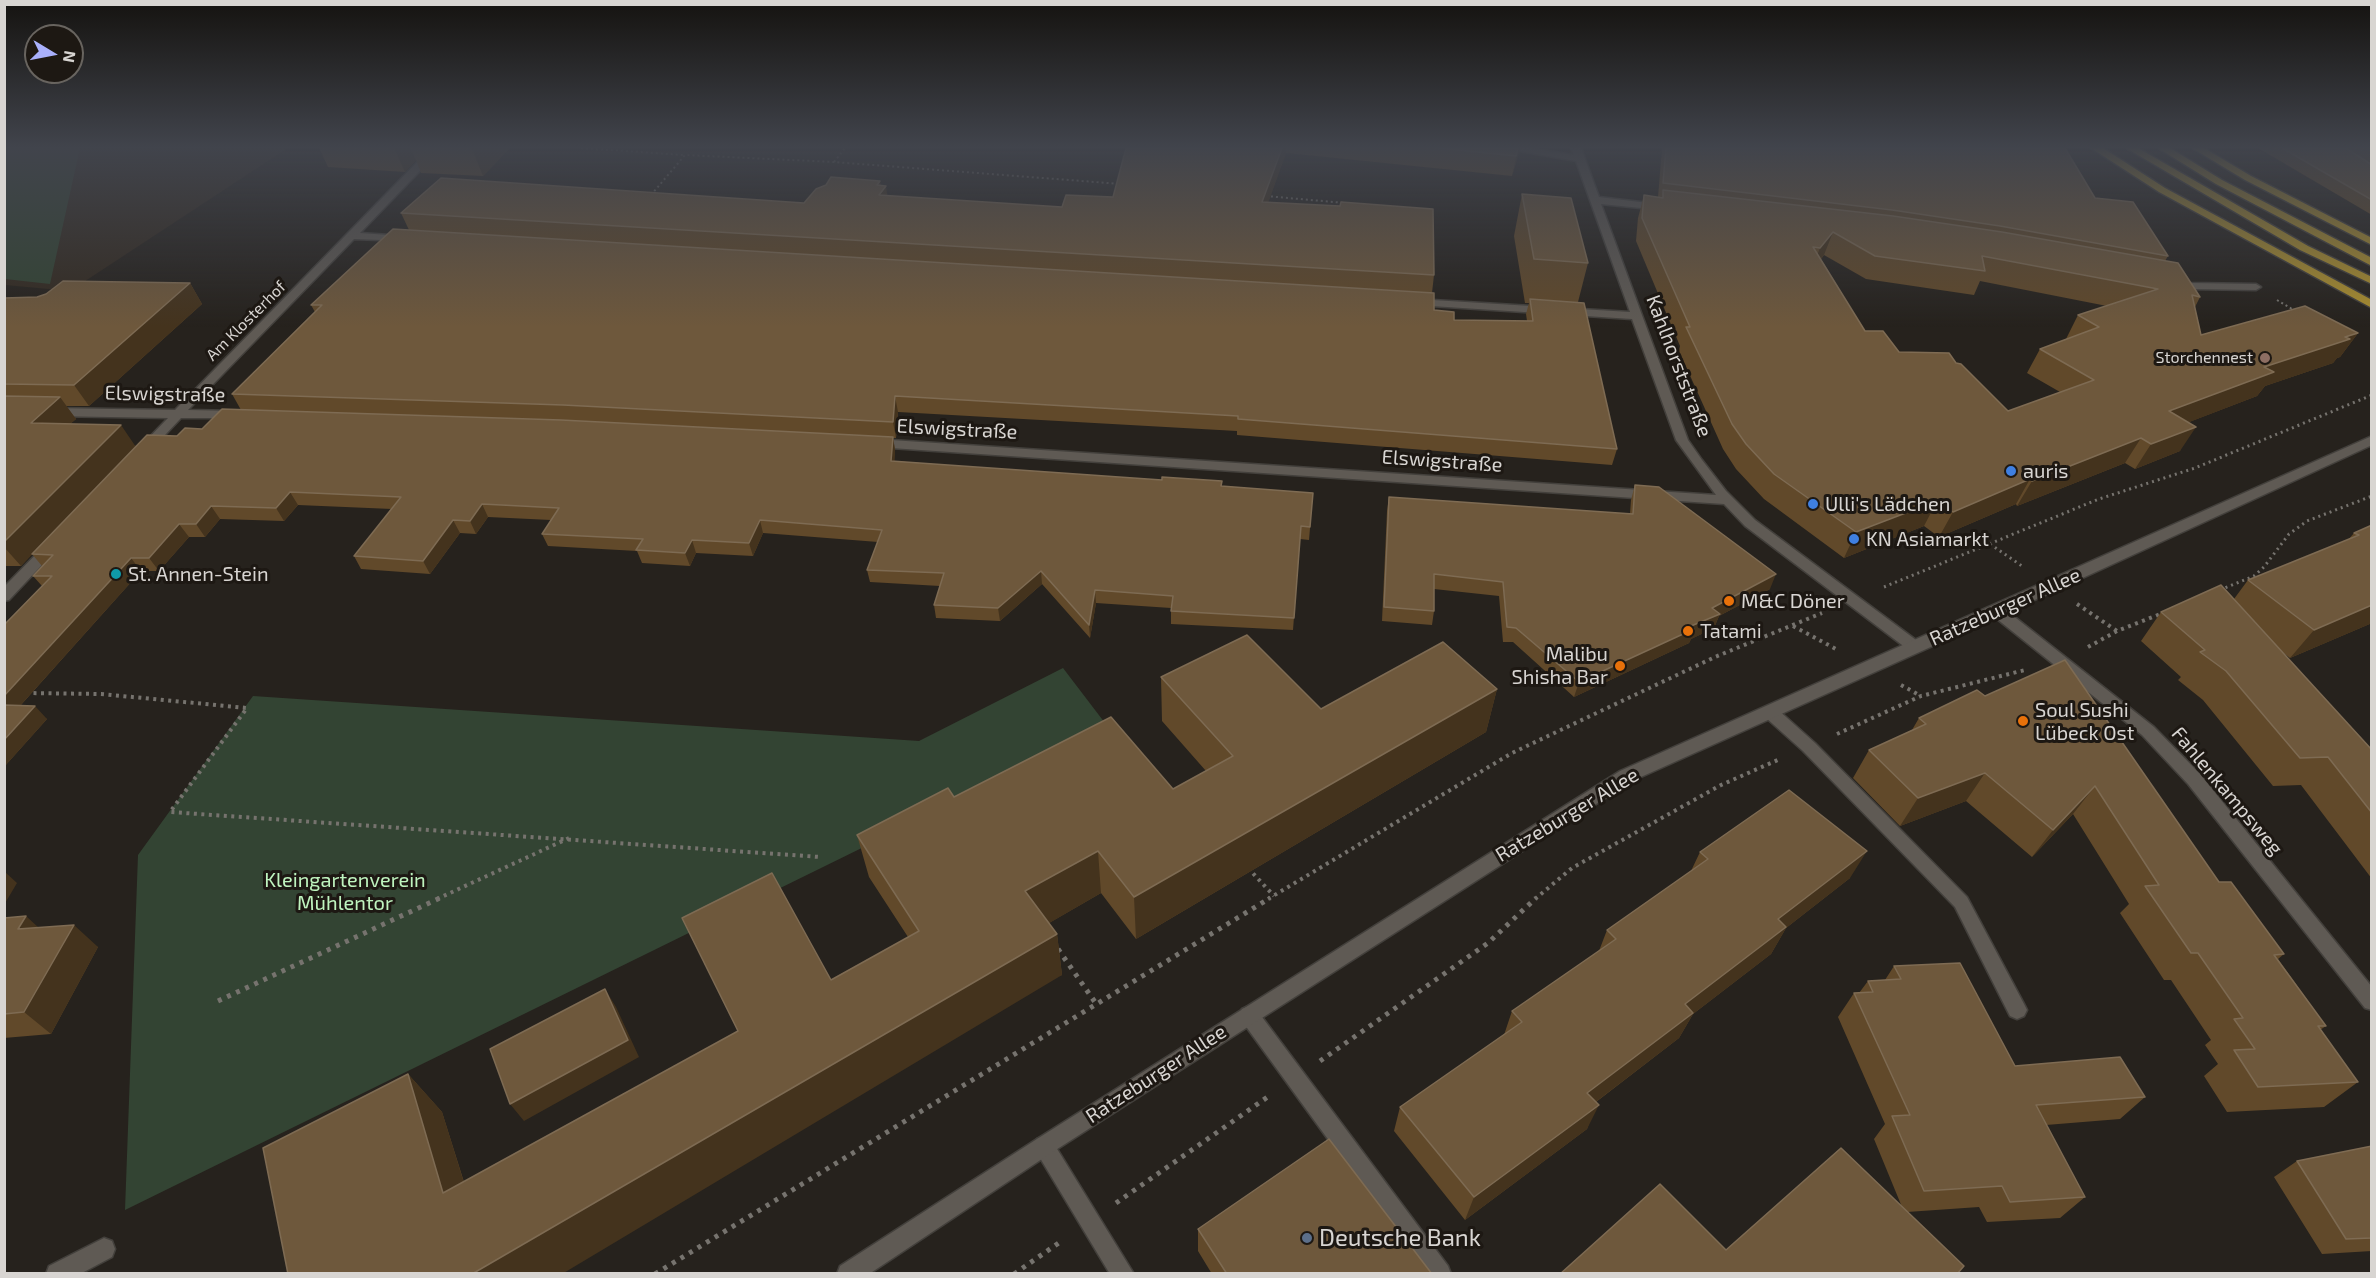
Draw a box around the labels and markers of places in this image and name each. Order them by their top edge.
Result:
place label: Storchennest [2156,348,2253,368]
marker: Storchennest [2258,351,2272,365]
place label: auris [2023,459,2069,483]
marker: auris [2004,464,2018,478]
place label: Ulli's Lädchen [1825,492,1950,516]
marker: Ulli's Lädchen [1806,497,1820,511]
place label: KN Asiamarkt [1866,527,1989,551]
marker: KN Asiamarkt [1847,532,1861,546]
place label: St. Annen-Stein [128,562,269,586]
marker: St. Annen-Stein [109,567,123,581]
place label: M&C Döner [1741,589,1845,613]
marker: M&C Döner [1722,594,1736,608]
place label: Tatami [1700,619,1762,643]
marker: Tatami [1681,624,1695,638]
place label: Malibu Shisha Bar [1512,642,1608,689]
marker: Malibu Shisha Bar [1613,659,1627,673]
place label: Soul Sushi Lübeck Ost [2035,698,2134,745]
marker: Soul Sushi Lübeck Ost [2016,714,2030,728]
place label: Deutsche Bank [1319,1224,1481,1252]
marker: Deutsche Bank [1300,1231,1314,1245]

